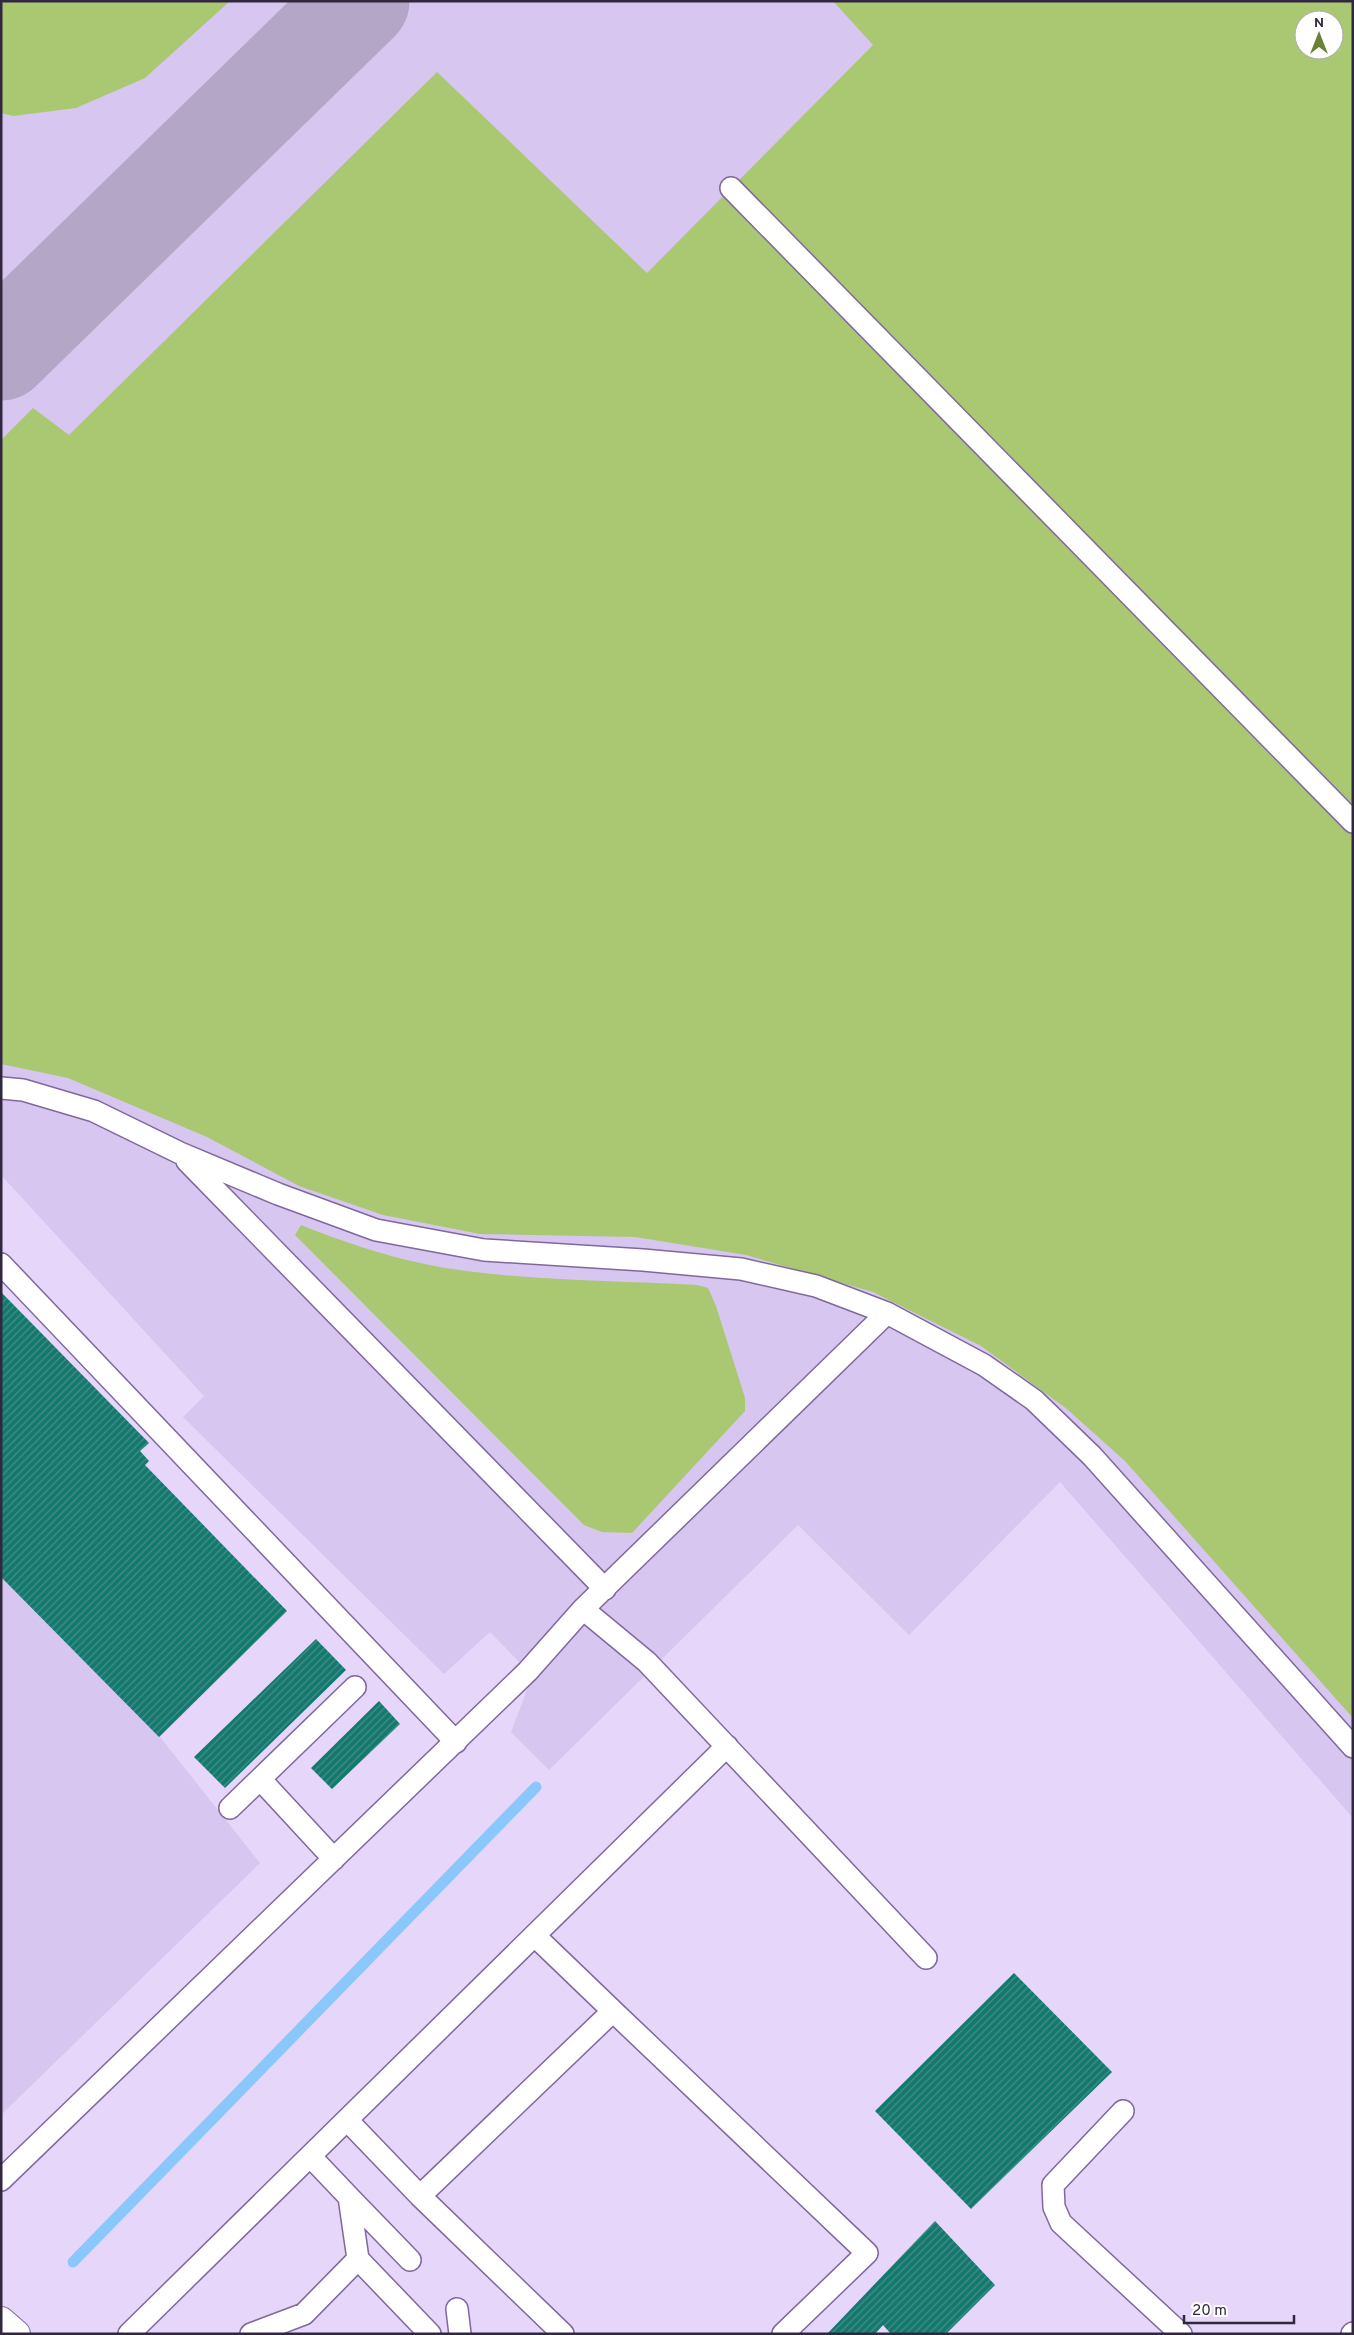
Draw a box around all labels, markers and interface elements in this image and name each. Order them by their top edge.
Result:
north arrow [1294,10,1344,60]
text: N [1314,15,1324,32]
scale bar [1184,2292,1294,2324]
text: 20 m [1192,2302,1227,2321]

